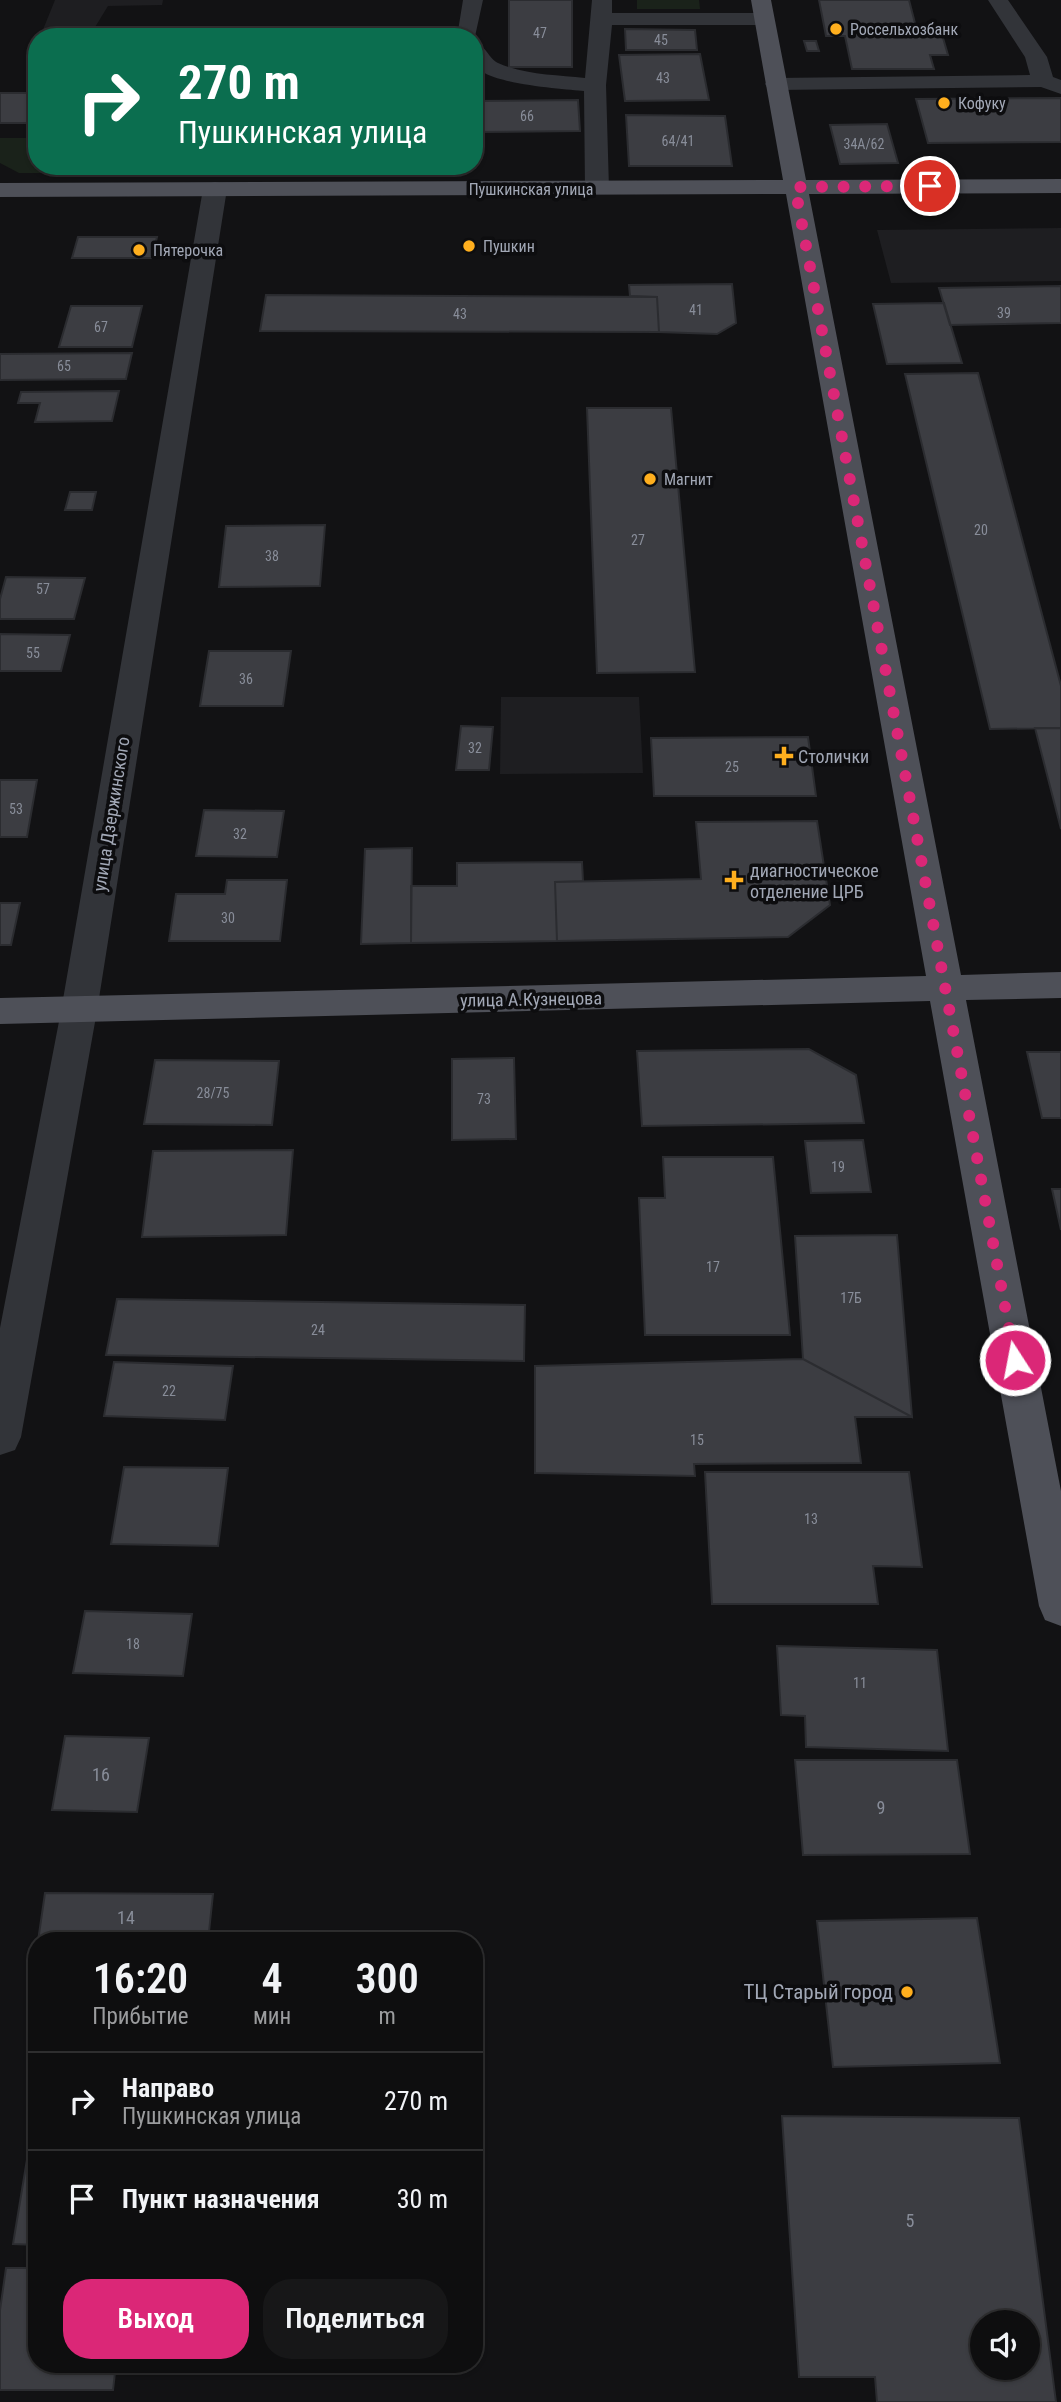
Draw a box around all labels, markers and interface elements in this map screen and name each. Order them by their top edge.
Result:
place label: Россельхозбанк [850,20,958,39]
marker: Россельхозбанк [828,21,844,37]
house number: 47 [533,25,547,41]
house number: 45 [654,32,668,48]
text: 270 m [178,54,300,111]
icon: right [63,56,154,147]
house number: 43 [656,70,670,86]
place label: Кофуку [958,94,1006,113]
marker: Кофуку [936,95,952,111]
house number: 66 [520,108,534,124]
text: Пушкинская улица [178,113,427,151]
house number: 64/41 [662,133,694,149]
house number: 34А/62 [844,136,885,152]
pin [900,156,960,216]
icon: arrive [911,167,949,205]
street label: Пушкинская улица [469,180,593,199]
place label: Пушкин [483,237,535,256]
marker: Пушкин [461,238,477,254]
place label: Пятерочка [153,241,223,260]
marker: Пятерочка [131,242,147,258]
house number: 41 [689,302,703,318]
house number: 39 [997,305,1011,321]
house number: 43 [453,306,467,322]
house number: 67 [94,319,108,335]
house number: 65 [57,358,71,374]
place label: Магнит [664,470,713,489]
marker: Магнит [642,471,658,487]
house number: 20 [974,522,988,538]
house number: 27 [631,532,645,548]
house number: 38 [265,548,279,564]
house number: 57 [36,581,50,597]
house number: 55 [26,645,40,661]
house number: 36 [239,671,253,687]
street label: улица Дзержинского [88,735,134,893]
house number: 32 [468,740,482,756]
place label: Столички [798,746,869,767]
marker: Столички [776,748,792,764]
house number: 25 [725,759,739,775]
house number: 53 [9,801,23,817]
house number: 32 [233,826,247,842]
place label: диагностическое отделение ЦРБ [750,860,879,902]
marker: диагностическое отделение ЦРБ [724,870,744,890]
house number: 30 [221,910,235,926]
street label: улица А.Кузнецова [460,987,602,1011]
house number: 28/75 [197,1085,230,1101]
house number: 73 [477,1091,491,1107]
house number: 19 [831,1159,845,1175]
house number: 17 [706,1259,720,1275]
house number: 17Б [840,1290,862,1306]
house number: 24 [311,1322,325,1338]
position arrow [978,1323,1052,1397]
house number: 22 [162,1383,176,1399]
house number: 15 [690,1432,704,1448]
house number: 13 [804,1511,818,1527]
house number: 18 [126,1636,140,1652]
house number: 11 [853,1675,867,1691]
house number: 16 [92,1764,110,1785]
house number: 9 [877,1797,885,1818]
house number: 14 [117,1907,135,1928]
text: 16:20 [93,1954,188,2003]
text: 4 [261,1954,283,2003]
text: 300 [355,1954,419,2003]
place label: ТЦ Старый город [743,1980,893,2004]
marker: ТЦ Старый город [899,1984,915,2000]
text: Прибытие [92,2003,189,2030]
text: мин [253,2003,291,2030]
text: m [378,2003,396,2030]
text: Направо [122,2073,214,2103]
icon: right [63,2082,101,2120]
text: 270 m [384,2086,448,2116]
text: Пушкинская улица [122,2103,301,2130]
icon: arrive [63,2180,101,2218]
text: Пункт назначения [122,2184,320,2214]
text: 30 m [397,2184,448,2214]
house number: 5 [906,2210,915,2231]
button: Выход [63,2279,249,2359]
button: Поделиться [263,2279,448,2359]
map controls [970,2310,1040,2380]
button: sound [970,2310,1040,2380]

